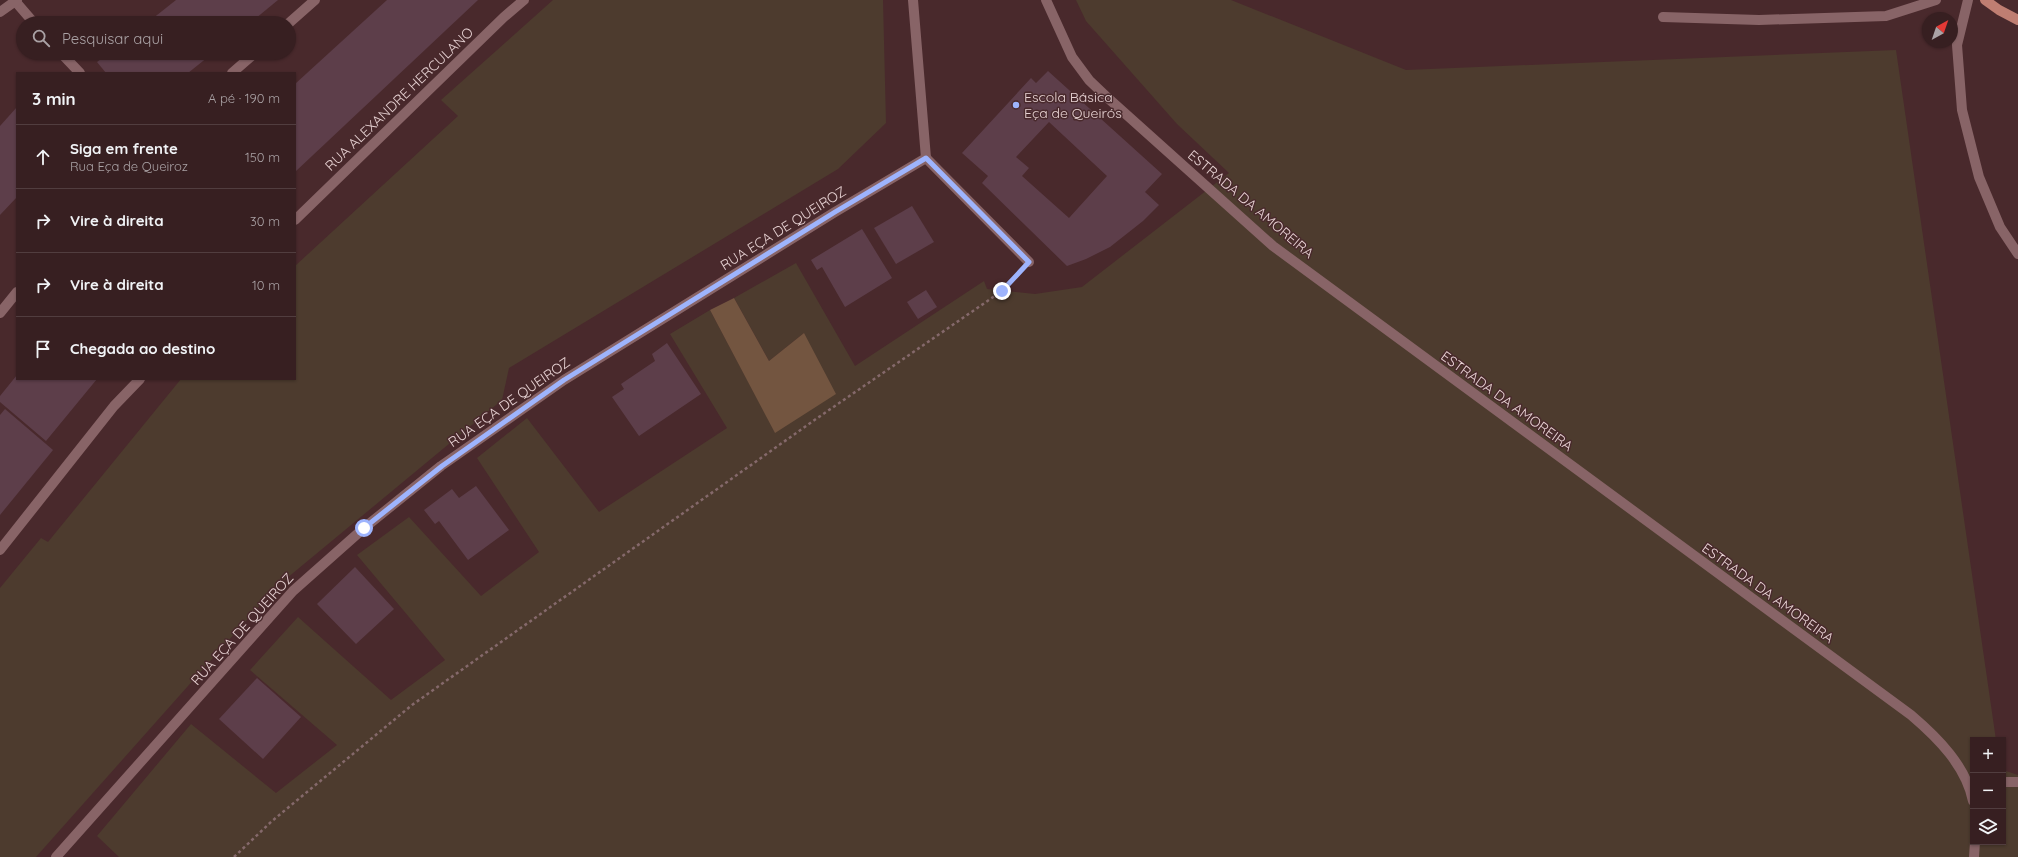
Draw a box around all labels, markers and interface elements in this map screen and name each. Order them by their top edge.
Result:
north arrow [1922,12,1958,48]
search box [16,16,296,60]
street label: RUA ALEXANDRE HERCULANO [321,23,477,175]
icon: search [30,27,52,49]
text: Pesquisar aqui [62,29,163,48]
text: 3 min [32,88,76,109]
place label: Escola Básica Eça de Queirós [1024,88,1122,122]
text: A pé · 190 m [208,90,280,106]
marker: Escola Básica Eça de Queirós [1011,100,1021,110]
text: Siga em frente [70,139,178,158]
icon: ahead [32,146,54,168]
street label: ESTRADA DA AMOREIRA [1184,146,1318,262]
text: 150 m [245,149,280,165]
text: Rua Eça de Queiroz [70,158,188,174]
street label: RUA EÇA DE QUEIROZ [717,182,849,274]
icon: right [32,210,54,232]
text: Vire à direita [70,211,164,230]
text: 30 m [250,213,280,229]
icon: right [32,274,54,296]
text: Vire à direita [70,275,164,294]
text: 10 m [252,277,280,293]
route end [993,282,1011,300]
icon: arrive [32,338,54,360]
text: Chegada ao destino [70,339,215,358]
street label: ESTRADA DA AMOREIRA [1437,347,1577,455]
street label: RUA EÇA DE QUEIROZ [444,353,574,451]
route start [355,519,373,537]
street label: ESTRADA DA AMOREIRA [1698,539,1838,647]
street label: RUA EÇA DE QUEIROZ [187,569,297,689]
map controls [1970,737,2006,845]
button: + [1970,737,2006,773]
button: − [1970,773,2006,809]
button: layers [1970,809,2006,845]

